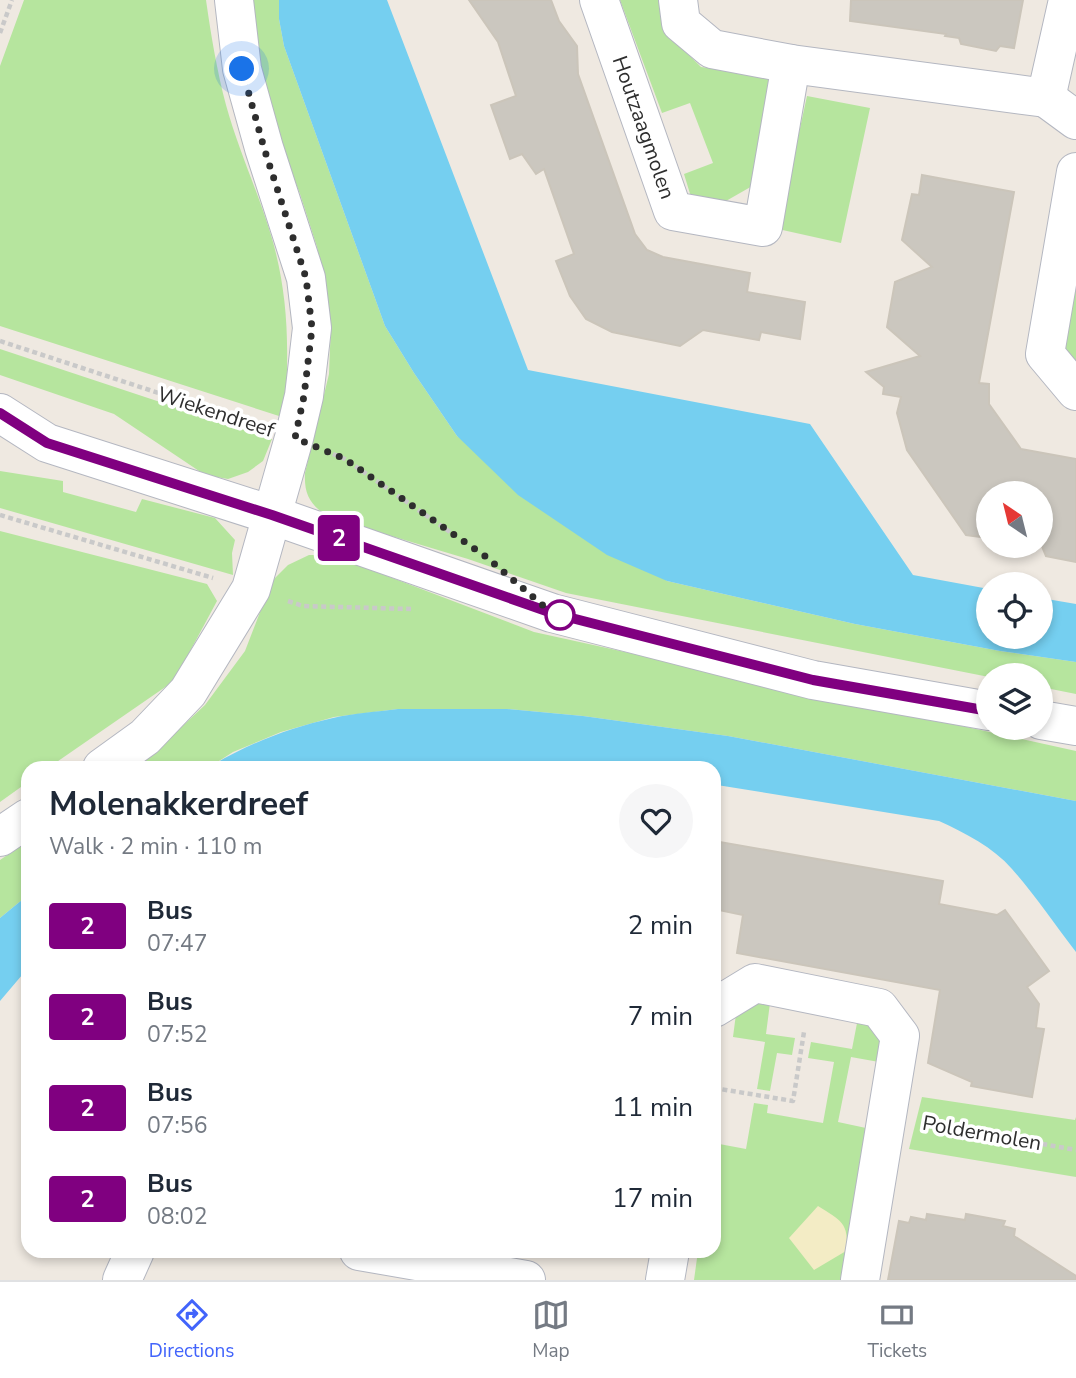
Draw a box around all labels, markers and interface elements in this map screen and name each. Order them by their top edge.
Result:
your location [224,51,259,86]
street label: Houtzaagmolen [606,52,682,203]
street label: Wiekendreef [154,380,279,444]
north arrow [976,481,1054,558]
map controls [976,481,1053,740]
line badge: 2 [316,515,362,561]
text: 2 [332,522,346,554]
button: locate [976,572,1053,649]
unlabelled marker [545,600,575,630]
button: layers [976,663,1053,740]
text: Molenakkerdreef [49,782,308,827]
button: heart [619,784,693,858]
text: Walk · 2 min · 110 m [49,831,262,862]
text: Bus [147,893,193,928]
text: 2 min [628,908,693,943]
text: 2 [80,910,95,942]
text: 07:47 [147,928,207,959]
text: Bus [147,984,193,1019]
text: 7 min [628,999,693,1034]
text: 2 [80,1001,95,1033]
text: 07:52 [147,1019,207,1050]
text: Bus [147,1075,193,1110]
text: 11 min [612,1090,693,1125]
text: 2 [80,1092,95,1124]
street label: Poldermolen [920,1109,1044,1157]
text: 07:56 [147,1110,207,1141]
text: Bus [147,1166,193,1201]
text: 17 min [612,1181,693,1216]
text: 2 [80,1183,95,1215]
text: 08:02 [147,1201,207,1232]
tab: Directions [149,1296,234,1364]
tab: Map [532,1296,570,1364]
tab: Tickets [867,1296,927,1364]

